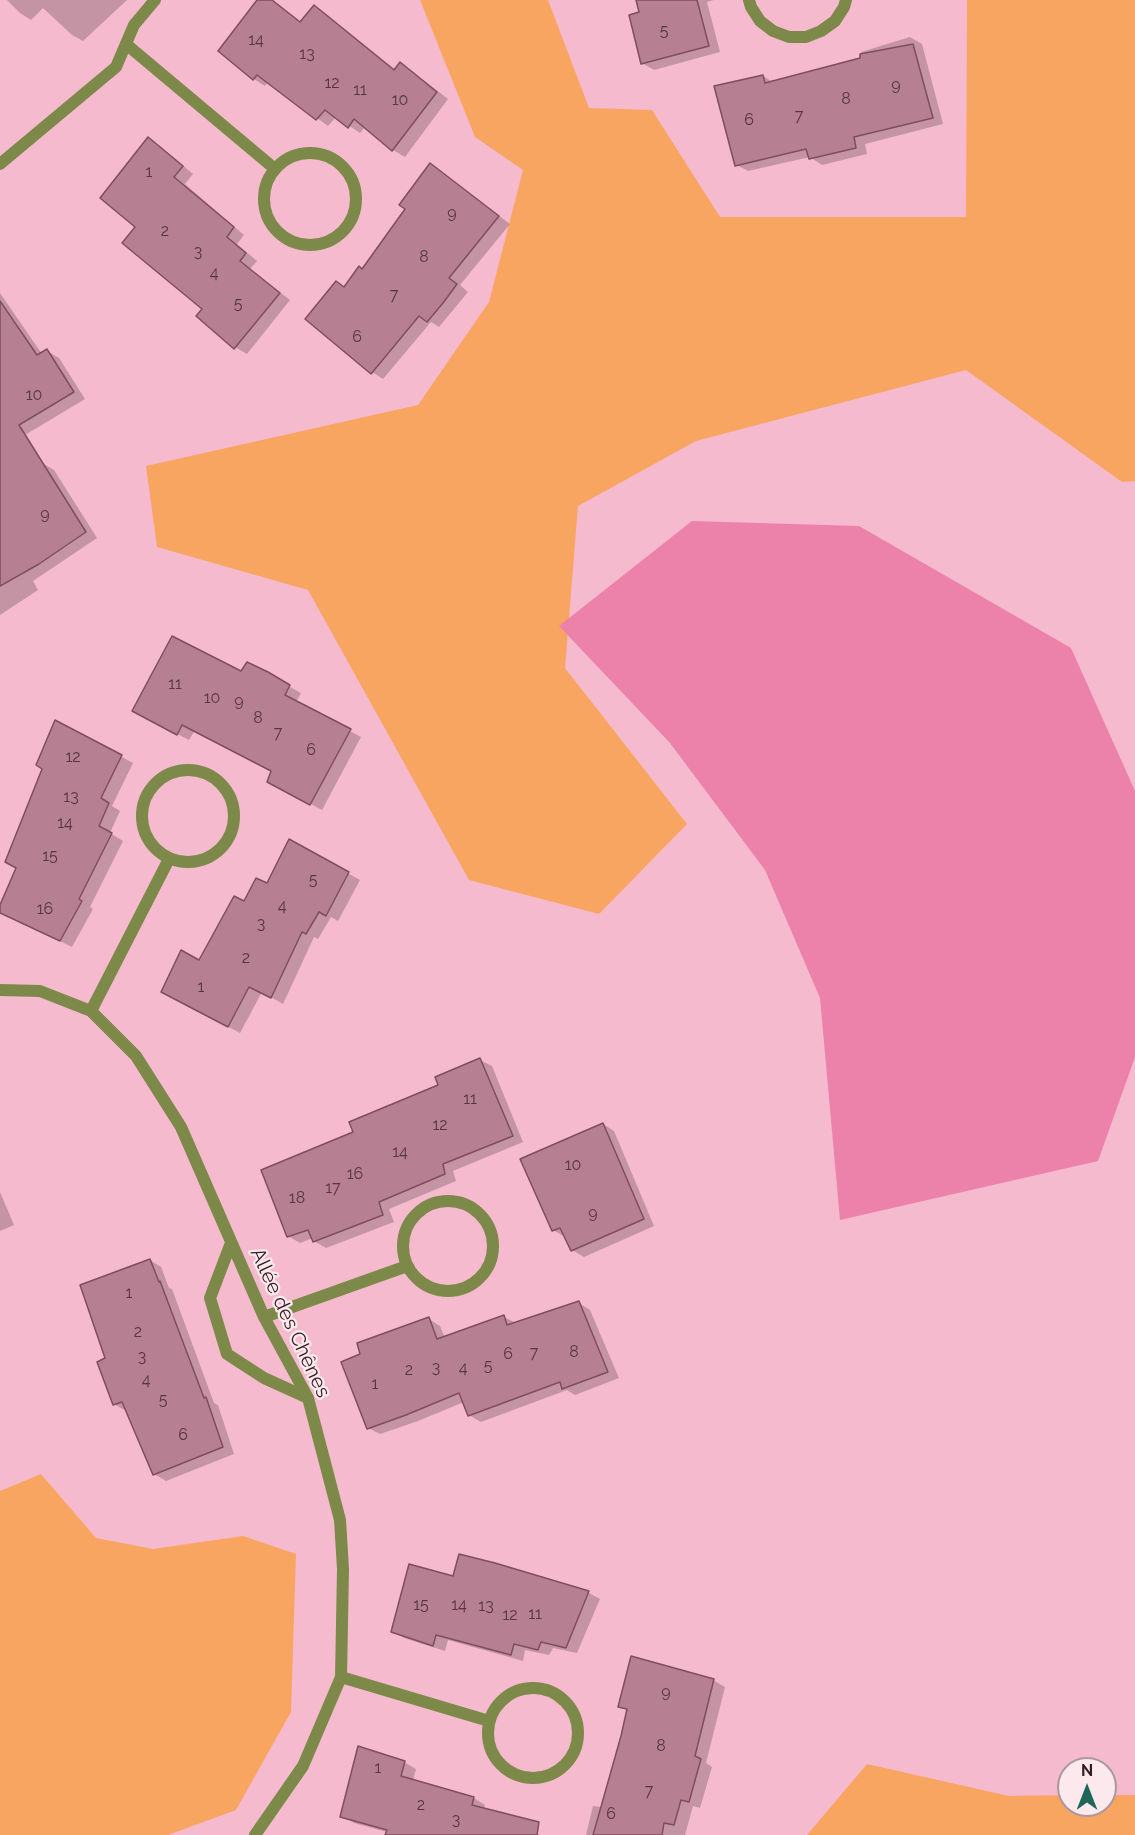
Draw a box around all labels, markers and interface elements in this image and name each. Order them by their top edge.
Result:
house number: 5 [660,21,668,41]
house number: 14 [248,30,264,50]
house number: 13 [299,44,315,64]
house number: 12 [324,73,340,93]
house number: 9 [891,75,901,95]
house number: 11 [353,80,367,100]
house number: 8 [841,89,851,109]
house number: 10 [392,90,408,110]
house number: 7 [795,106,803,126]
house number: 6 [744,110,754,130]
house number: 1 [146,162,152,182]
house number: 9 [447,203,457,223]
house number: 2 [161,221,169,241]
house number: 3 [194,242,202,262]
house number: 8 [419,247,429,267]
house number: 4 [210,263,218,283]
house number: 7 [390,285,398,305]
house number: 5 [234,294,242,314]
house number: 6 [352,327,362,347]
house number: 10 [26,385,42,405]
house number: 9 [40,504,50,524]
house number: 11 [168,674,182,694]
house number: 10 [204,688,220,708]
house number: 9 [234,691,244,711]
house number: 8 [253,708,263,728]
house number: 7 [274,723,282,743]
house number: 6 [306,740,316,760]
house number: 12 [65,747,81,767]
house number: 13 [63,787,79,807]
house number: 14 [57,813,73,833]
house number: 15 [42,846,58,866]
house number: 5 [309,870,317,890]
house number: 4 [278,896,286,916]
house number: 16 [37,899,53,919]
house number: 3 [257,914,265,934]
house number: 2 [242,948,250,968]
house number: 1 [198,977,204,997]
house number: 11 [463,1089,477,1109]
house number: 12 [432,1115,448,1135]
house number: 14 [392,1142,408,1162]
house number: 10 [565,1155,581,1175]
house number: 16 [347,1164,363,1184]
house number: 17 [325,1178,341,1198]
house number: 18 [289,1188,305,1208]
house number: 9 [588,1203,598,1223]
street label: Allée des Chênes [245,1244,335,1402]
house number: 1 [126,1283,132,1303]
house number: 2 [134,1322,142,1342]
house number: 8 [569,1342,579,1362]
house number: 7 [530,1343,538,1363]
house number: 6 [503,1344,513,1364]
house number: 3 [138,1347,146,1367]
house number: 5 [484,1356,492,1376]
house number: 3 [432,1358,440,1378]
house number: 4 [459,1358,467,1378]
house number: 2 [405,1360,413,1380]
house number: 4 [142,1370,150,1390]
house number: 1 [372,1374,378,1394]
house number: 5 [159,1390,167,1410]
house number: 6 [178,1425,188,1445]
house number: 15 [413,1595,429,1615]
house number: 14 [451,1595,467,1615]
house number: 13 [478,1596,494,1616]
house number: 11 [528,1604,542,1624]
house number: 12 [502,1605,518,1625]
house number: 9 [661,1682,671,1702]
house number: 8 [656,1736,666,1756]
north arrow [1057,1757,1117,1817]
house number: 1 [375,1758,381,1778]
text: N [1081,1761,1093,1780]
house number: 7 [645,1781,653,1801]
house number: 2 [417,1795,425,1815]
house number: 6 [606,1804,616,1824]
house number: 3 [452,1810,460,1830]

